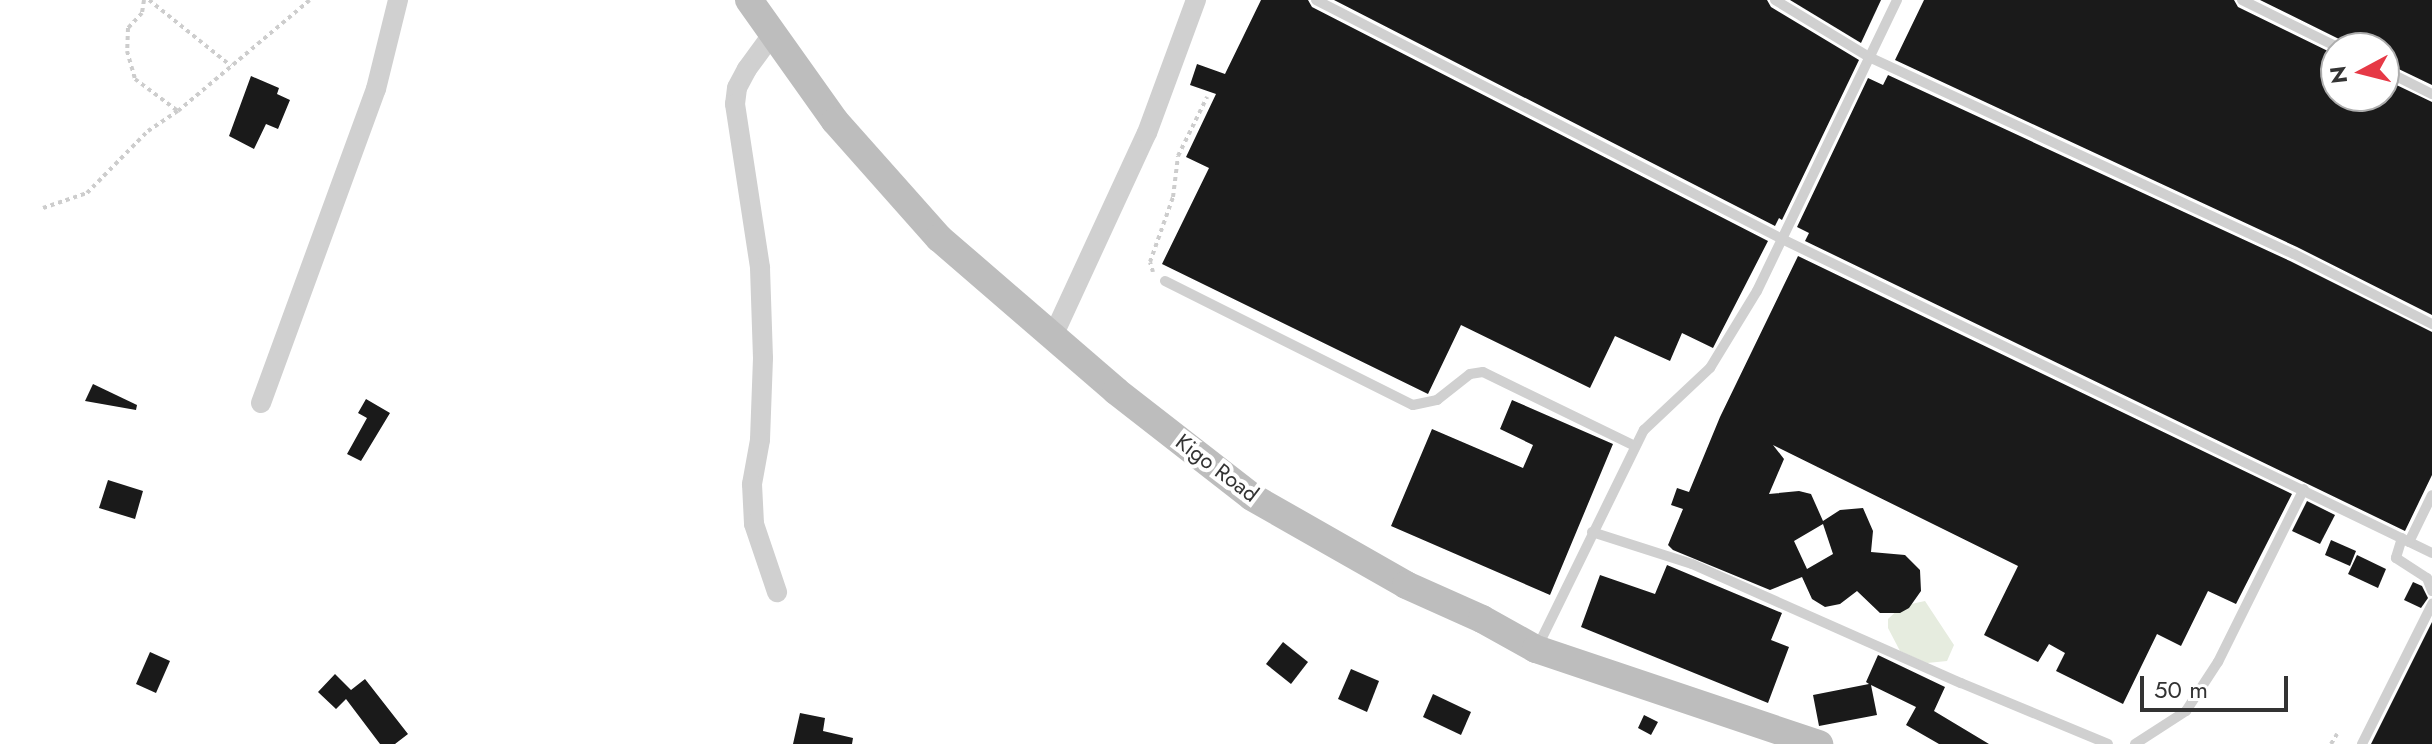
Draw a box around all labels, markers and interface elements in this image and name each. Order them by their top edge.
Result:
north arrow [2320,32,2400,112]
text: N [2321,64,2355,85]
street label: Kigo Road [1170,428,1264,508]
scale bar [2144,660,2292,710]
text: 50 m [2154,672,2208,707]

